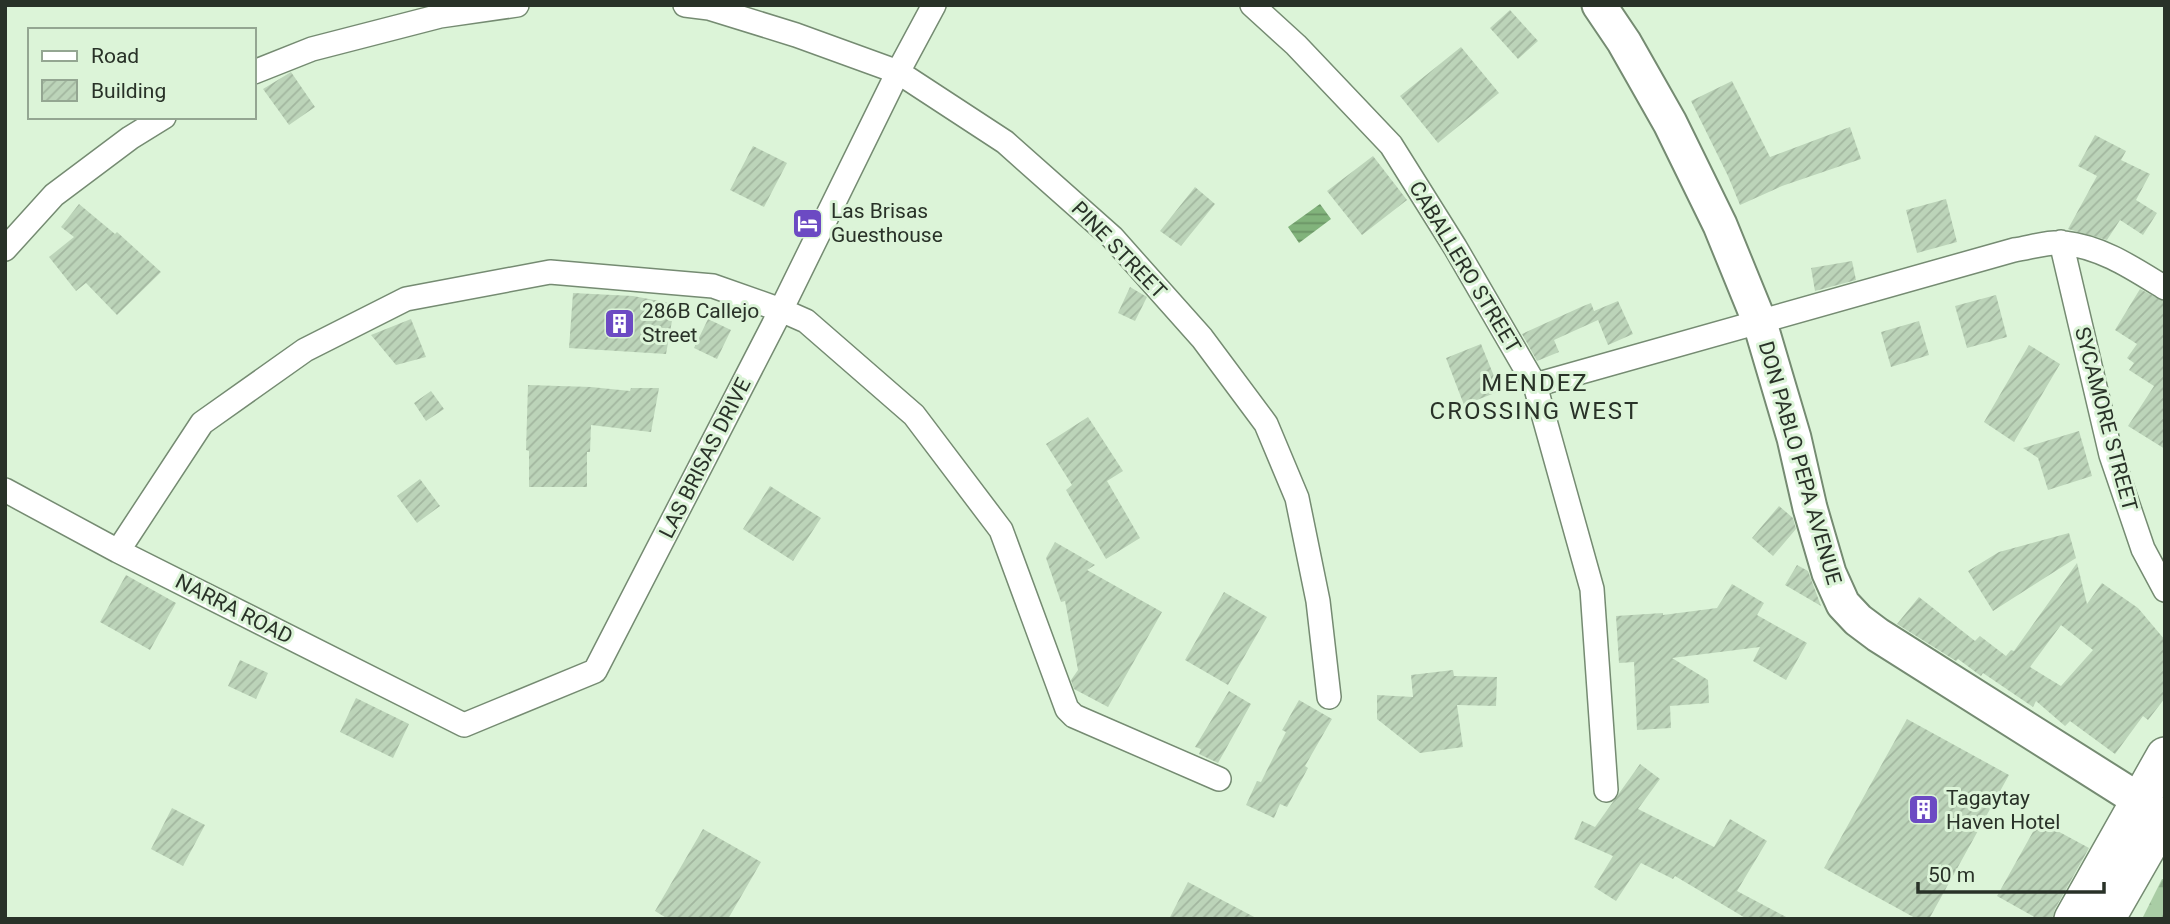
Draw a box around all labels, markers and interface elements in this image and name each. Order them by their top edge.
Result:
legend [28,28,256,119]
text: Road [91,44,139,68]
text: Building [91,79,166,103]
street label: CABALLERO STREET [1404,177,1526,358]
street label: PINE STREET [1067,196,1172,304]
place label: Las Brisas Guesthouse [831,199,943,247]
hotel icon: Las Brisas Guesthouse [791,206,825,240]
place label: 286B Callejo Street [642,299,759,347]
building icon: 286B Callejo Street [602,306,636,340]
street label: SYCAMORE STREET [2070,324,2142,514]
street label: DON PABLO PEPA AVENUE [1754,339,1846,587]
district label: MENDEZ CROSSING WEST [1430,369,1640,425]
street label: LAS BRISAS DRIVE [654,374,756,542]
street label: NARRA ROAD [171,569,297,649]
place label: Tagaytay Haven Hotel [1946,786,2060,834]
building icon: Tagaytay Haven Hotel [1906,793,1940,827]
scale bar [1918,850,2104,894]
text: 50 m [1928,863,1975,887]

